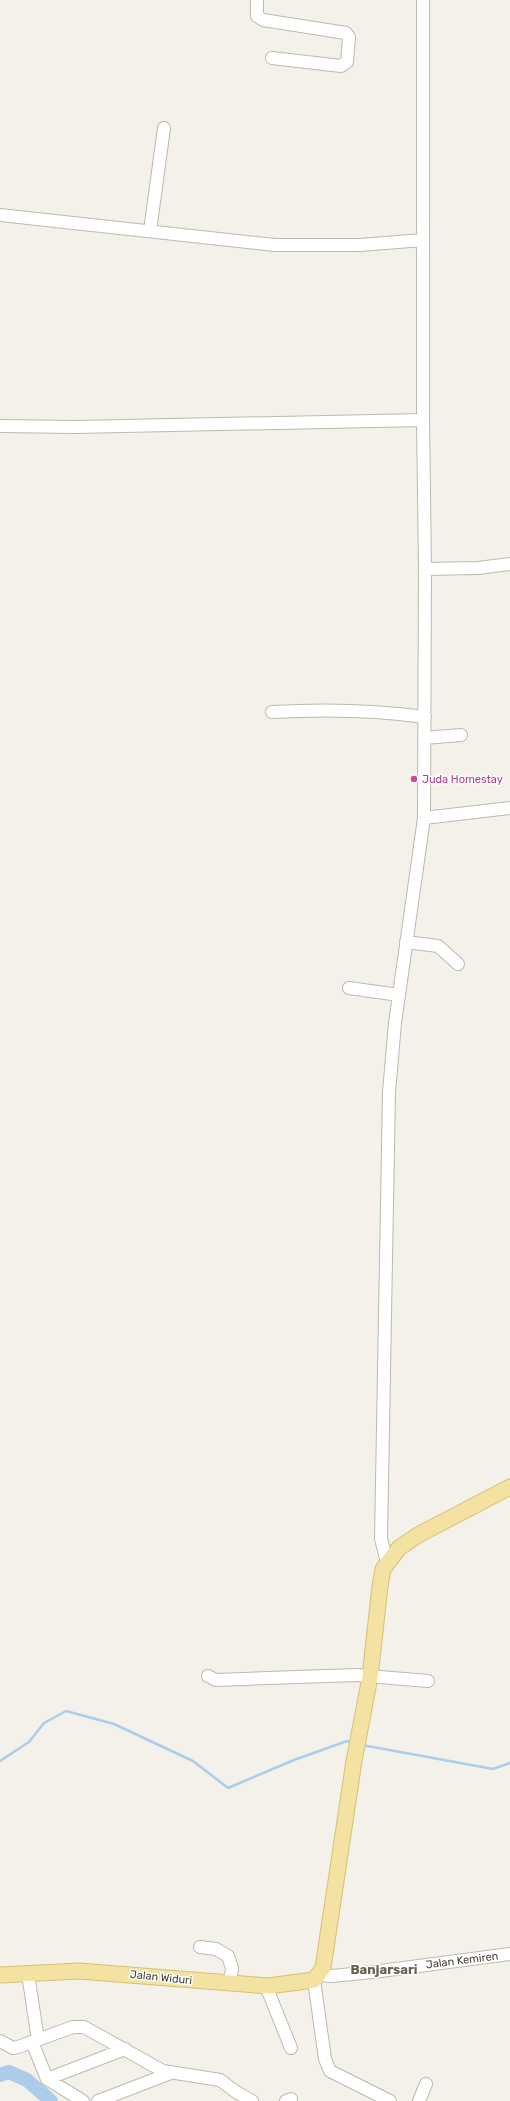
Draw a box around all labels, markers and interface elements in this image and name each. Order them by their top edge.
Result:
place label: Juda Homestay [422,773,503,786]
marker: Juda Homestay [409,774,419,784]
street label: Jalan Kemiren [425,1950,499,1971]
district label: Banjarsari [350,1962,418,1977]
street label: Jalan Widuri [129,1968,193,1987]

